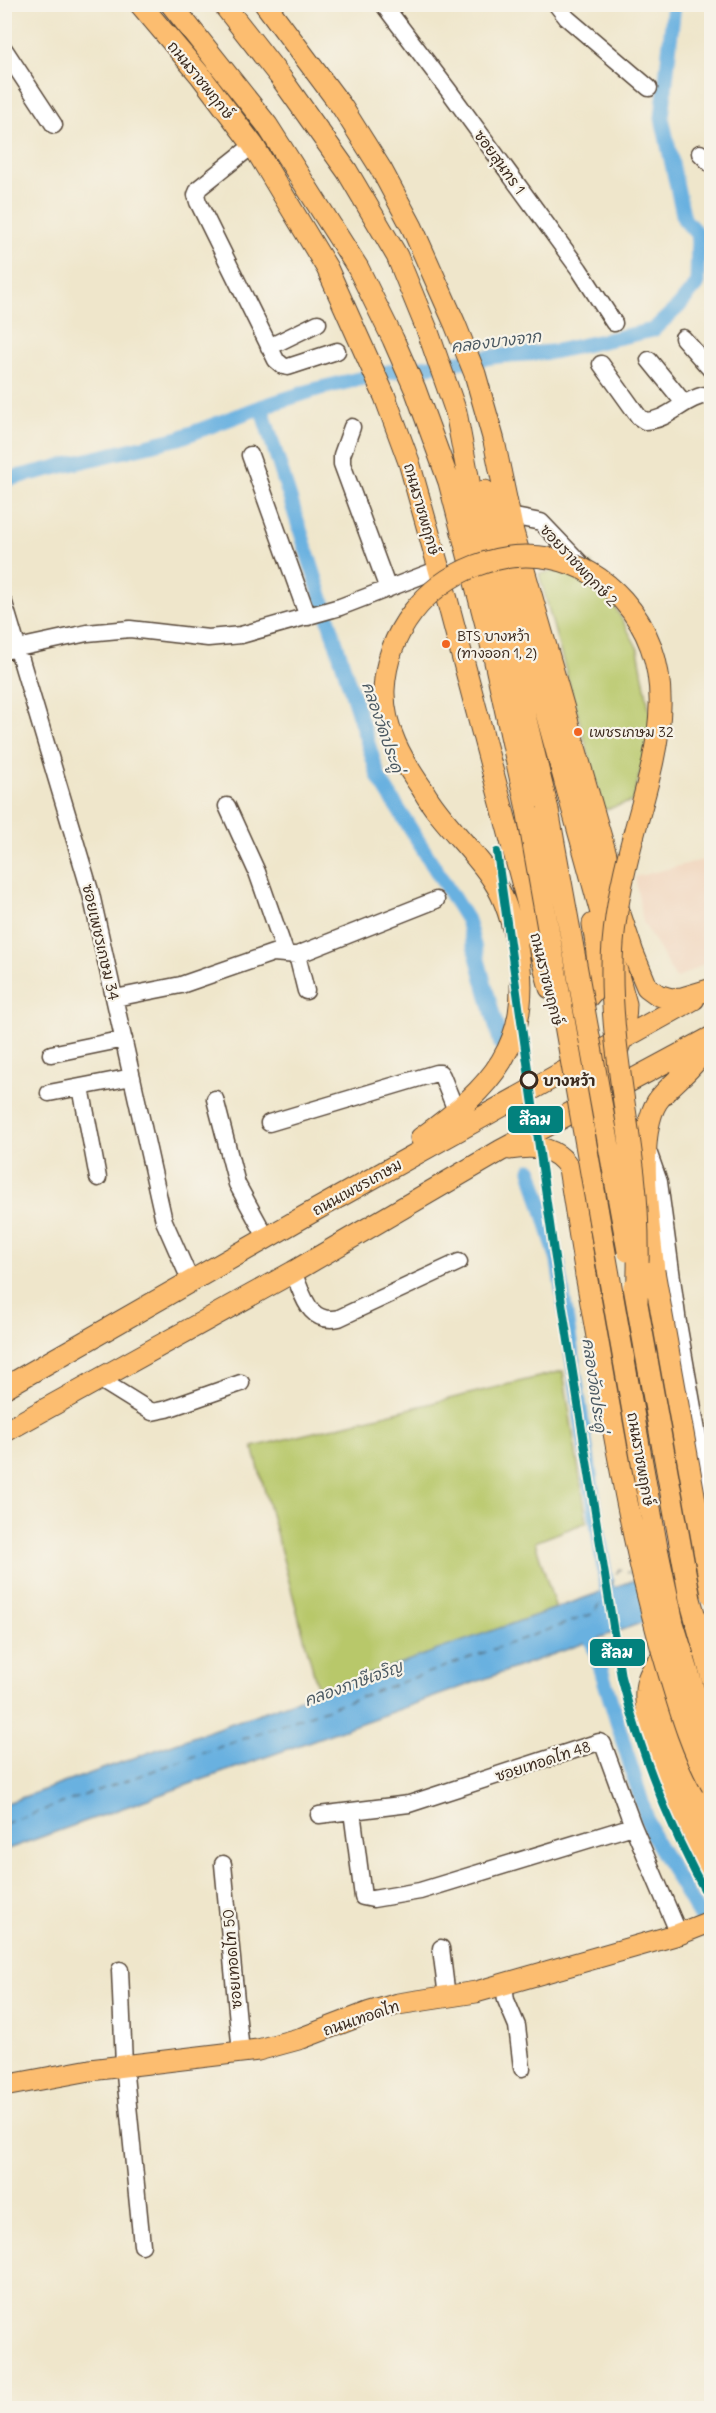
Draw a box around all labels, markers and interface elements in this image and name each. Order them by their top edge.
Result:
street label: ถนนราชพฤกษ์ [163,37,238,124]
street label: ซอยสุนทร 1 [469,126,530,199]
water label: คลองบางจาก [450,325,543,356]
street label: ถนนราชพฤกษ์ [399,461,444,558]
street label: ซอยราชพฤกษ์ 2 [535,520,622,611]
place label: BTS บางหว้า (ทางออก 1, 2) [457,627,537,662]
marker: BTS บางหว้า (ทางออก 1, 2) [440,638,452,650]
water label: คลองวัดประดู่ [355,679,409,779]
place label: เพชรเกษม 32 [589,723,674,741]
marker: เพชรเกษม 32 [572,726,584,738]
street label: ซอยเพชรเกษม 34 [78,882,124,1002]
street label: ถนนราชพฤกษ์ [525,931,568,1028]
marker: บางหว้า [520,1071,538,1089]
place label: บางหว้า [543,1071,595,1090]
line badge: สีลม [507,1105,564,1134]
text: สีลม [519,1109,551,1129]
street label: ถนนเพชรเกษม [309,1155,405,1219]
water label: คลองวัดประดู่ [576,1337,612,1437]
street label: ถนนราชพฤกษ์ [622,1411,659,1508]
line badge: สีลม [589,1638,646,1667]
text: สีลม [601,1642,633,1662]
water label: คลองภาษีเจริญ [301,1655,406,1710]
street label: ซอยเทอดไท 48 [493,1737,593,1785]
street label: ซอยเทอดไท 50 [218,1908,246,2010]
street label: ถนนเทอดไท [320,1996,402,2040]

